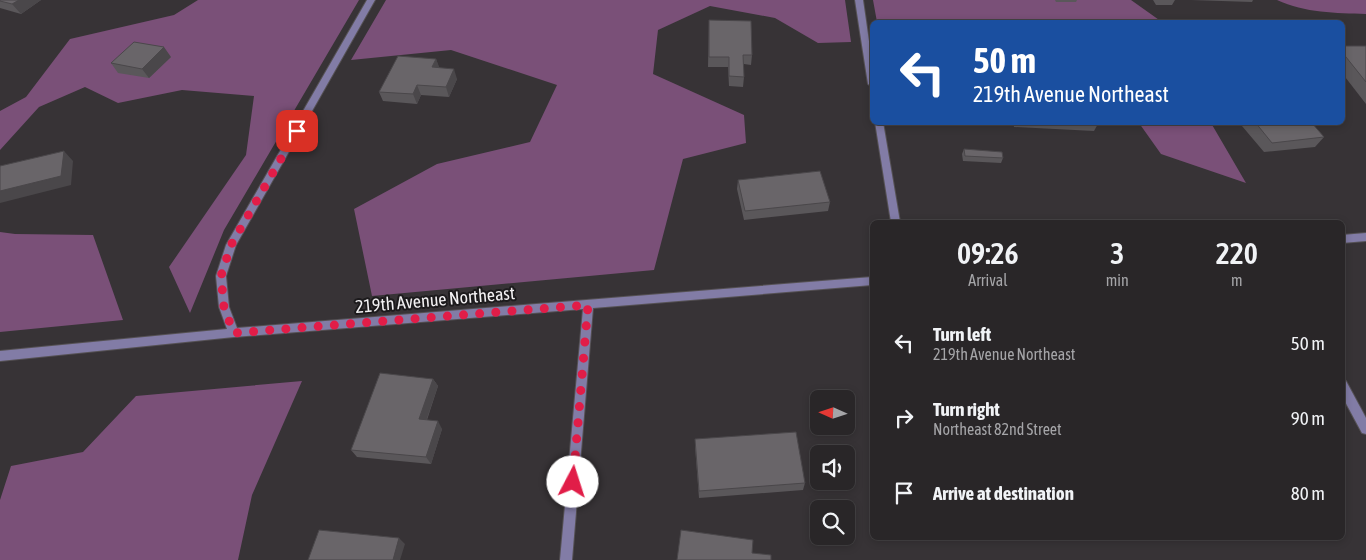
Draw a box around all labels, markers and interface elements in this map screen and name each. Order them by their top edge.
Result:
icon: left [890,40,955,105]
text: 50 m [973,40,1036,80]
text: 219th Avenue Northeast [973,81,1169,107]
pin [276,110,318,152]
icon: arrive [283,117,311,145]
text: 09:26 [957,236,1019,270]
text: 3 [1110,236,1124,270]
text: 220 [1216,236,1258,270]
text: Arrival [968,271,1007,289]
text: min [1106,271,1129,289]
text: m [1231,271,1243,289]
street label: 219th Avenue Northeast [354,282,516,317]
text: Turn left [933,323,991,345]
icon: left [890,329,918,357]
text: 50 m [1291,332,1325,354]
text: 219th Avenue Northeast [933,345,1075,363]
north arrow [810,390,855,435]
map controls [810,390,855,545]
text: Turn right [933,398,1000,420]
icon: right [890,404,918,432]
text: 90 m [1291,407,1325,429]
text: Northeast 82nd Street [933,420,1062,438]
button: sound [810,445,855,490]
position arrow [546,455,598,507]
icon: arrive [890,479,918,507]
text: Arrive at destination [933,482,1074,504]
text: 80 m [1291,482,1325,504]
button: search [810,500,855,545]

